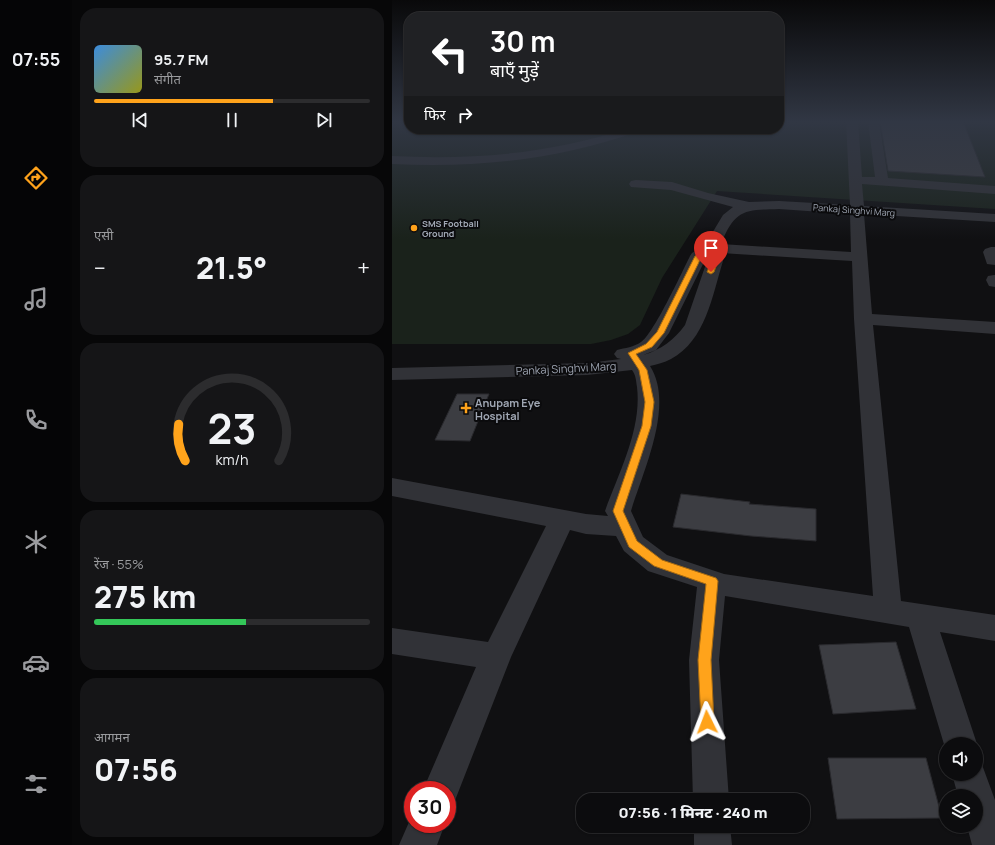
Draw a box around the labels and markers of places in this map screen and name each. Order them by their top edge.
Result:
place label: SMS Football Ground [422,217,479,240]
marker: SMS Football Ground [409,223,419,233]
pin [694,231,728,272]
place label: Anupam Eye Hospital [475,395,541,423]
marker: Anupam Eye Hospital [460,402,472,414]

